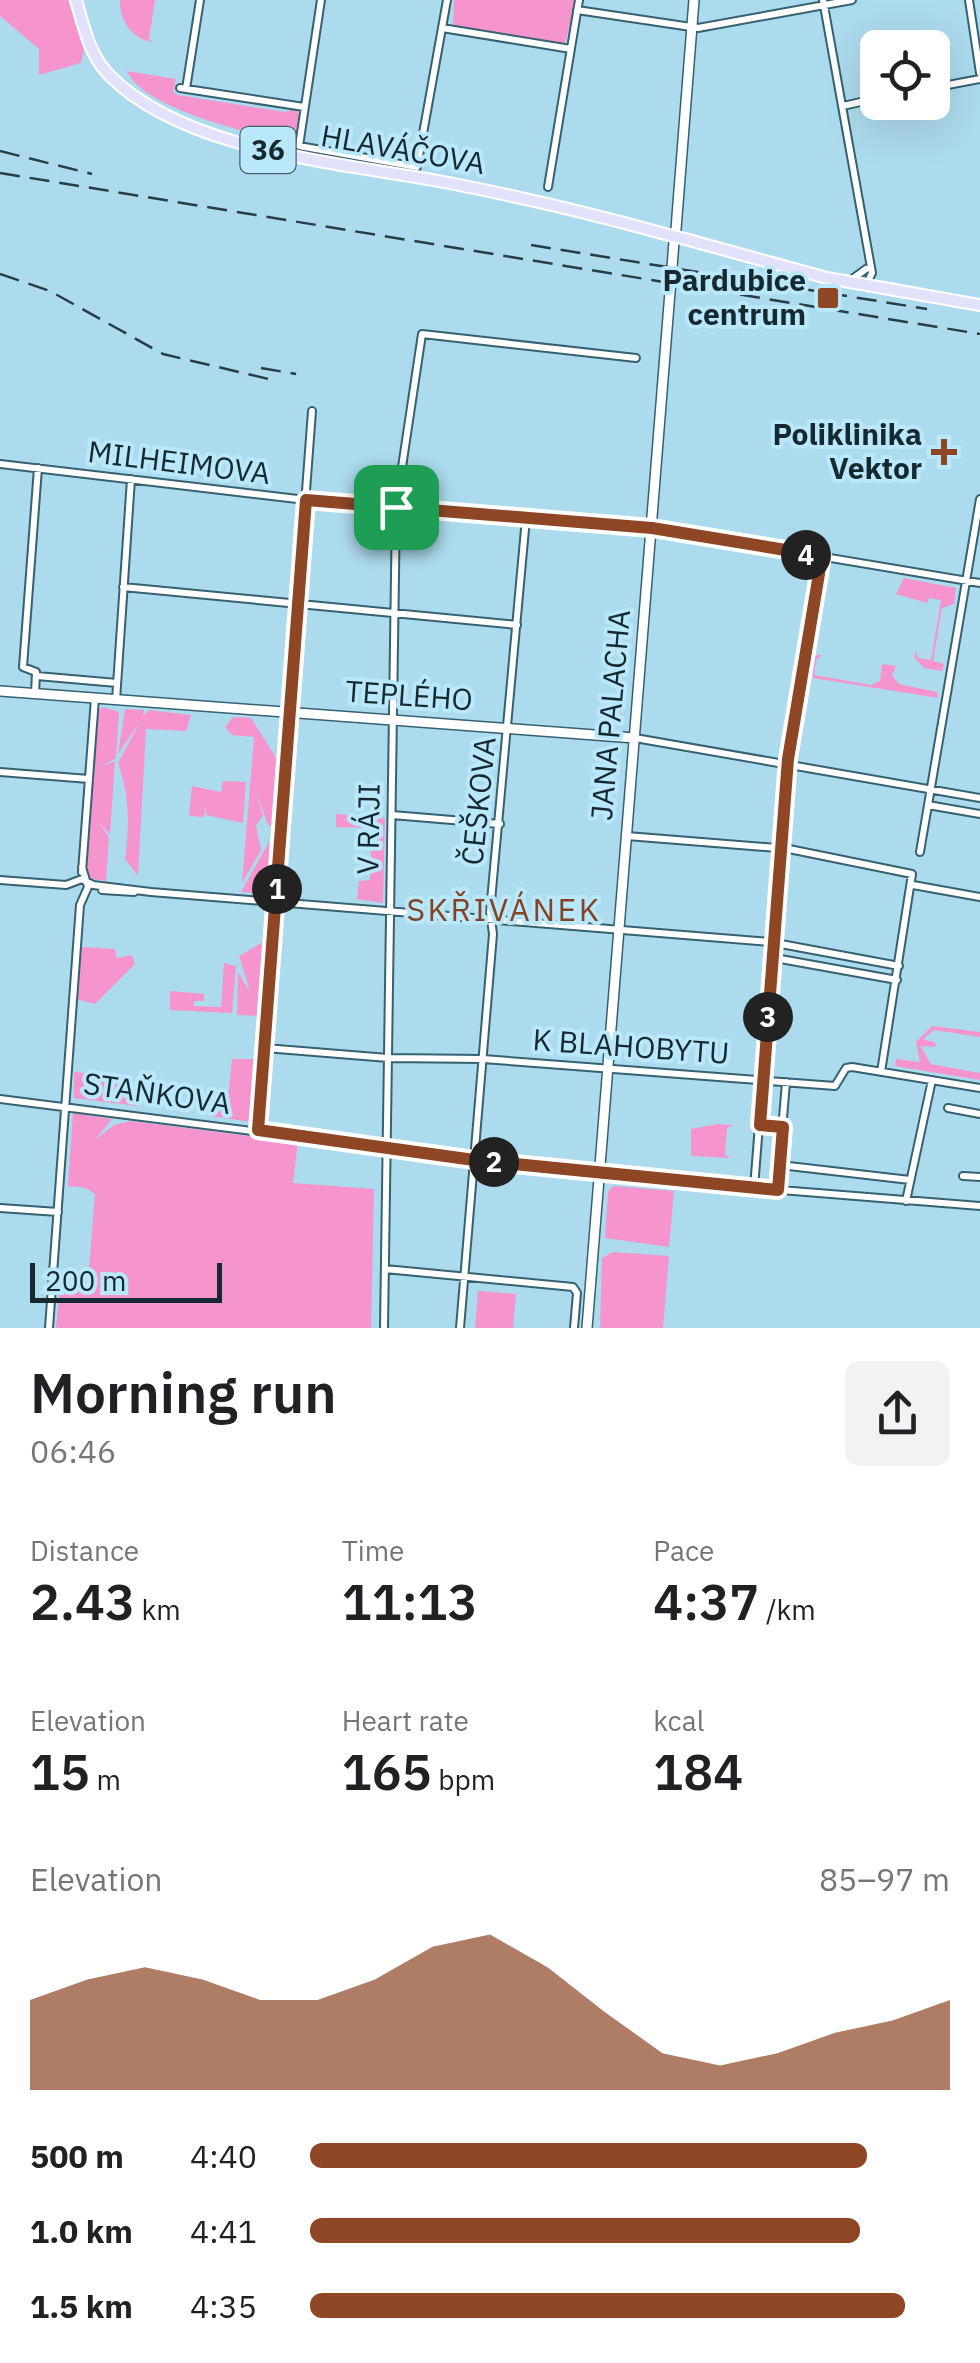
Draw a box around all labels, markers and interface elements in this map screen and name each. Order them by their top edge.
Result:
map controls [860,30,950,120]
button: locate [860,30,950,120]
street label: HLAVÁČOVA [318,115,488,182]
road number: 36 [240,127,296,173]
place label: Pardubice centrum [663,260,806,333]
marker: Pardubice centrum [815,285,841,311]
place label: Poliklinika Vektor [773,414,922,487]
street label: MILHEIMOVA [86,431,273,492]
marker: Poliklinika Vektor [931,439,957,465]
pin [354,465,439,550]
icon: arrive [369,480,424,535]
pin: 4 [781,530,831,580]
text: 4 [798,536,814,573]
street label: JANA PALACHA [581,608,638,822]
street label: TEPLÉHO [344,671,474,718]
street label: ČEŠKOVA [451,735,504,867]
street label: V RÁJI [347,783,388,875]
pin: 1 [252,864,302,914]
text: 1 [269,870,285,907]
district label: SKŘIVÁNEK [407,888,601,930]
pin: 3 [743,992,793,1042]
text: 3 [760,998,776,1035]
street label: K BLAHOBYTU [531,1019,731,1072]
street label: STAŇKOVA [81,1063,233,1122]
pin: 2 [469,1137,519,1187]
text: 2 [486,1143,502,1180]
scale bar [30,1258,222,1302]
text: 200 m [45,1262,126,1299]
text: Morning run [30,1357,337,1428]
button: share [845,1361,950,1466]
text: 06:46 [30,1430,116,1472]
text: Distance [30,1532,139,1569]
text: Time [342,1532,405,1569]
text: Pace [653,1532,714,1569]
text: 2.43 [30,1569,135,1634]
text: 11:13 [342,1569,478,1634]
text: 4:37 [653,1569,759,1634]
text: km [135,1591,181,1628]
text: /km [759,1591,816,1628]
text: Elevation [30,1702,146,1739]
text: Heart rate [342,1702,469,1739]
text: kcal [653,1702,704,1739]
text: 15 [30,1739,90,1804]
text: 165 [342,1739,432,1804]
text: 184 [653,1739,743,1804]
text: m [90,1761,121,1798]
text: bpm [432,1761,495,1798]
text: Elevation [30,1858,163,1900]
text: 85–97 m [819,1858,950,1900]
text: 500 m [30,2135,124,2177]
text: 4:40 [190,2135,257,2177]
text: 1.0 km [30,2210,133,2252]
text: 4:41 [190,2210,257,2252]
text: 1.5 km [30,2285,133,2327]
text: 4:35 [190,2285,257,2327]

